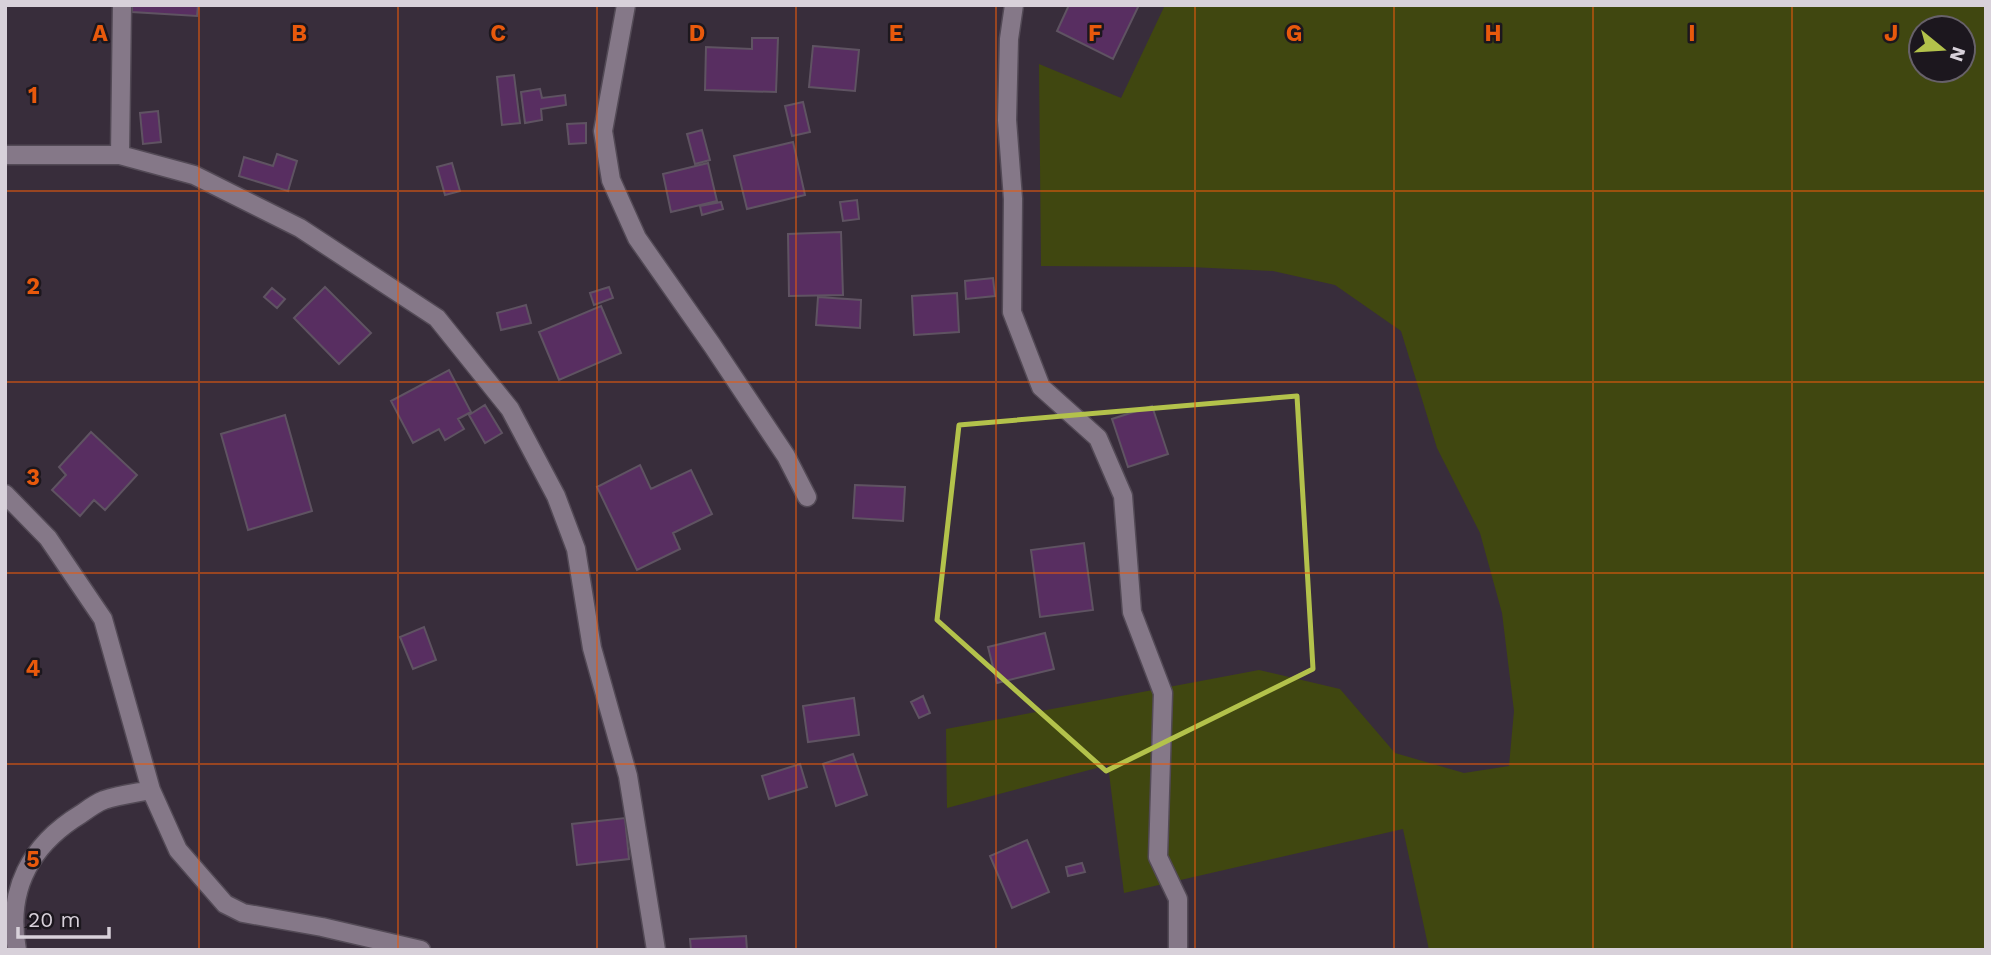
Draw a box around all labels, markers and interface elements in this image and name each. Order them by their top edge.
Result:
north arrow [1907,14,1977,84]
text: A [92,20,108,47]
text: B [291,20,307,47]
text: C [490,20,506,47]
text: D [689,20,705,47]
text: E [889,20,903,47]
text: F [1088,20,1102,47]
text: G [1286,20,1302,47]
text: H [1484,20,1502,47]
text: I [1688,20,1696,47]
text: J [1884,20,1898,47]
text: N [1945,44,1971,64]
text: 1 [28,82,38,109]
text: 2 [26,273,40,300]
text: 3 [26,464,40,491]
text: 4 [26,655,41,682]
text: 5 [26,846,40,873]
scale bar [18,895,108,939]
text: 20 m [28,907,80,932]

